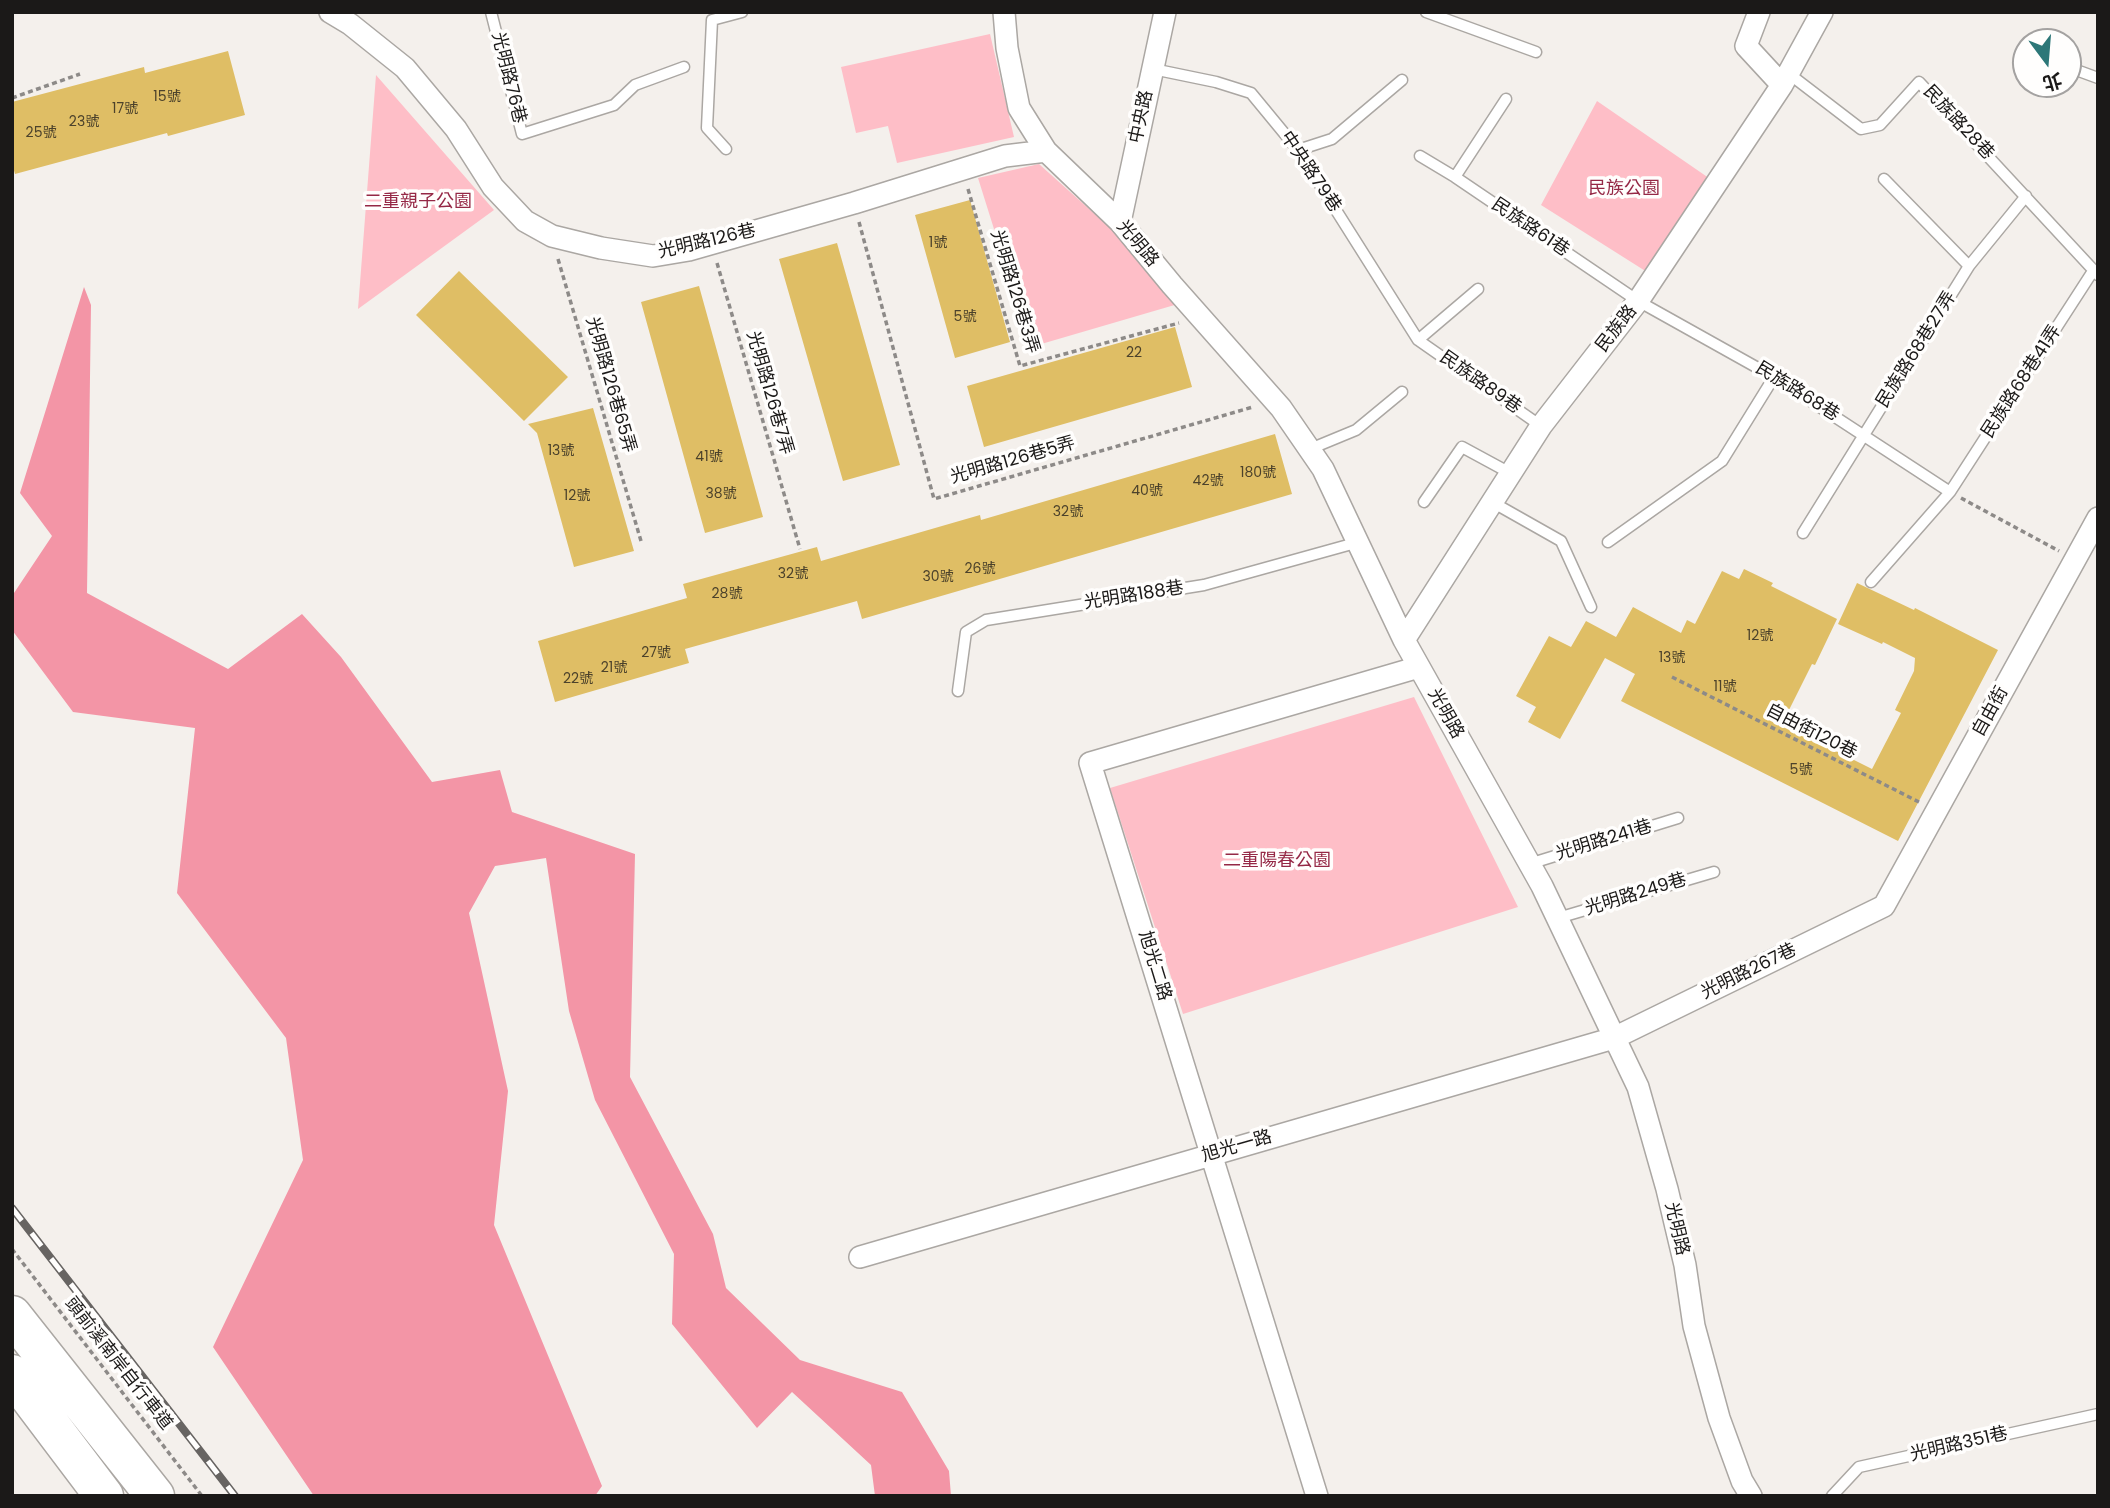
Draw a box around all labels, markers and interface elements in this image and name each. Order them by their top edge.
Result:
north arrow [2012,28,2082,98]
street label: 光明路76巷 [486,30,530,126]
text: 北 [2040,66,2065,97]
street label: 民族路28巷 [1918,81,1998,165]
street label: 中央路 [1126,88,1158,146]
house number: 15號 [153,89,181,105]
house number: 17號 [112,101,138,117]
house number: 23號 [69,114,99,130]
house number: 25號 [26,125,56,141]
street label: 中央路79巷 [1275,127,1345,217]
park label: 民族公園 [1588,178,1660,200]
park label: 二重親子公園 [364,191,472,213]
street label: 民族路61巷 [1487,194,1573,262]
street label: 光明路 [1111,216,1163,272]
street label: 光明路126巷 [656,220,758,264]
street label: 光明路126巷3弄 [985,228,1043,356]
house number: 1號 [929,235,947,251]
street label: 民族路68巷27弄 [1873,288,1961,412]
street label: 民族路 [1592,301,1642,357]
house number: 5號 [954,309,976,325]
street label: 光明路126巷65弄 [580,315,640,455]
street label: 民族路68巷41弄 [1978,322,2066,442]
street label: 光明路126巷7弄 [741,329,797,457]
house number: 22 [1126,345,1142,361]
street label: 民族路89巷 [1435,347,1525,419]
street label: 民族路68巷 [1751,358,1843,426]
street label: 光明路126巷5弄 [948,433,1078,489]
house number: 13號 [548,443,574,459]
house number: 41號 [695,449,723,465]
house number: 180號 [1240,465,1276,481]
house number: 42號 [1193,473,1223,489]
house number: 40號 [1131,483,1163,499]
house number: 38號 [705,486,737,502]
house number: 12號 [564,488,590,504]
house number: 32號 [1053,504,1083,520]
house number: 26號 [965,561,995,577]
house number: 32號 [778,566,808,582]
house number: 30號 [922,569,954,585]
street label: 光明路188巷 [1083,577,1185,615]
house number: 28號 [712,586,742,602]
house number: 12號 [1747,628,1773,644]
house number: 27號 [641,645,671,661]
house number: 13號 [1659,650,1685,666]
house number: 21號 [601,660,627,676]
house number: 22號 [563,671,593,687]
house number: 11號 [1714,679,1736,695]
street label: 自由街 [1968,683,2014,741]
street label: 光明路 [1422,685,1468,743]
street label: 自由街120巷 [1762,700,1860,764]
house number: 5號 [1790,762,1812,778]
street label: 光明路241巷 [1553,816,1655,866]
park label: 二重陽春公園 [1223,850,1331,872]
street label: 光明路249巷 [1583,869,1689,921]
street label: 旭光二路 [1133,928,1175,1004]
street label: 光明路267巷 [1698,940,1800,1004]
street label: 旭光一路 [1199,1127,1275,1167]
street label: 光明路 [1659,1200,1693,1258]
street label: 頭前溪南岸自行車道 [60,1294,176,1434]
street label: 光明路351巷 [1908,1423,2010,1467]

